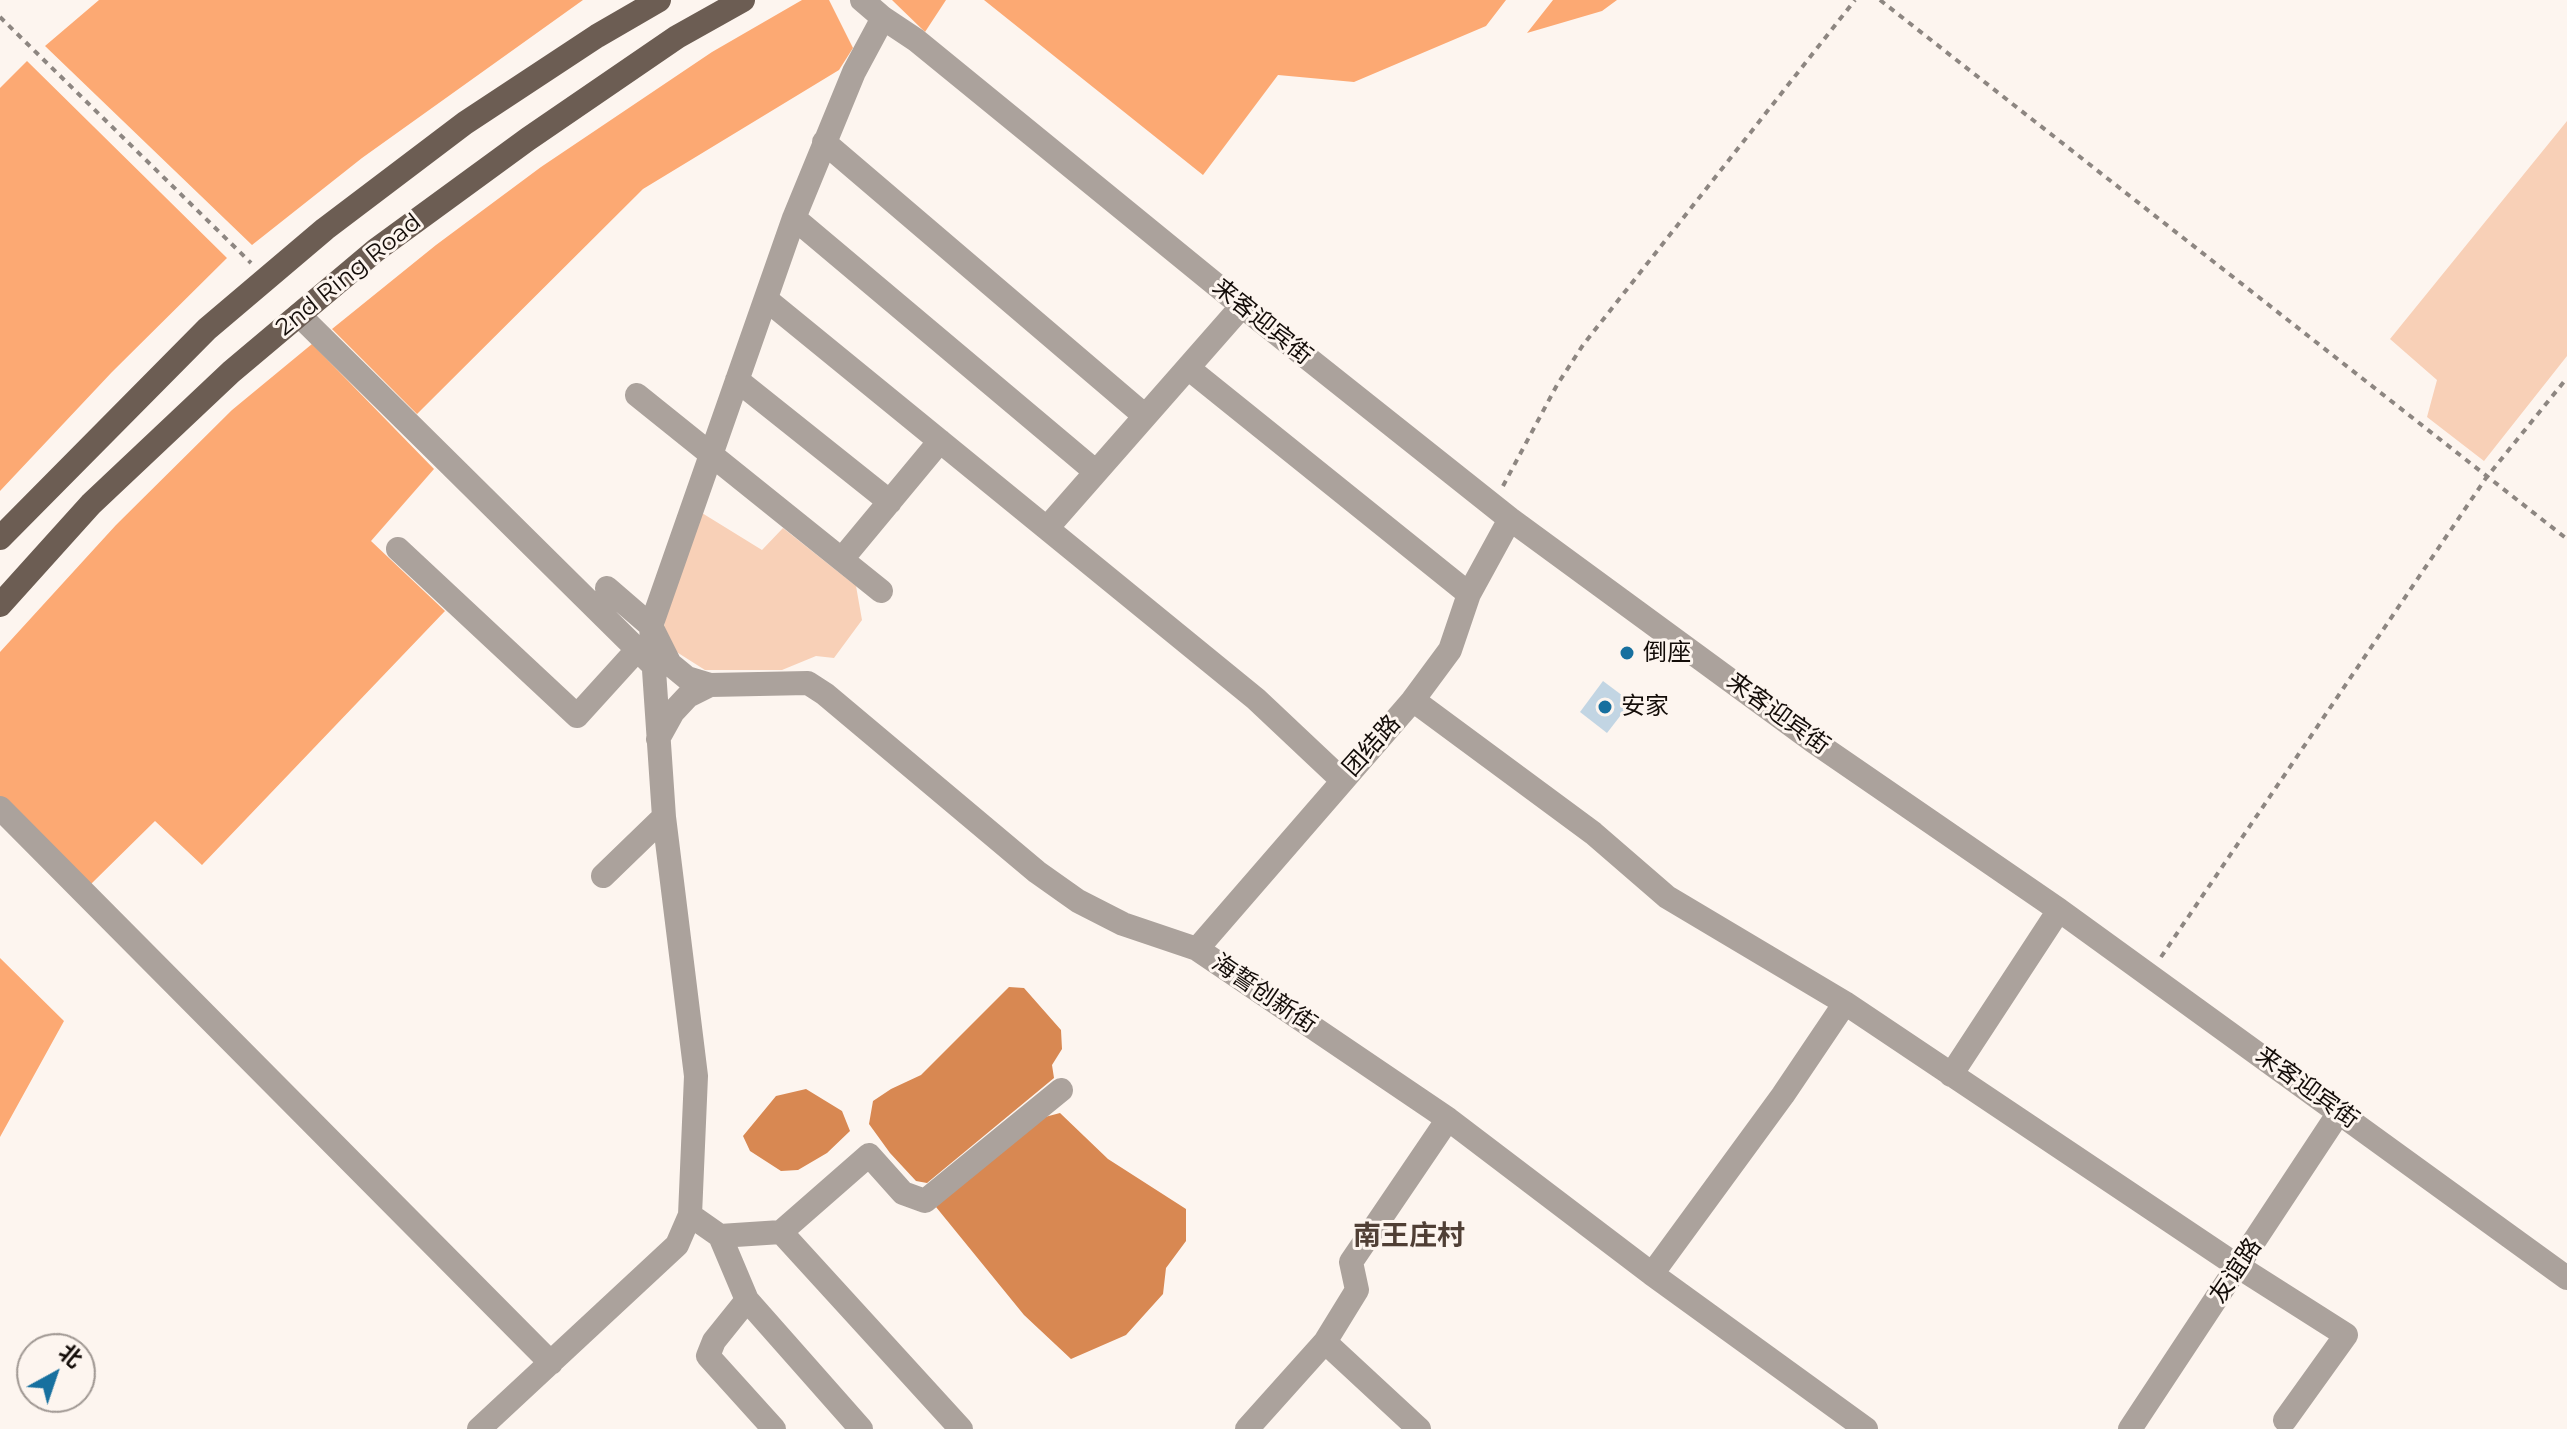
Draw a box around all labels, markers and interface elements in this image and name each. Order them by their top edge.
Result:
street label: 2nd Ring Road [271,208,427,342]
street label: 来客迎宾街 [1206,273,1318,371]
place label: 倒座 [1643,639,1691,667]
marker: 倒座 [1618,644,1636,662]
street label: 来客迎宾街 [1721,667,1835,761]
place label: 安家 [1621,693,1669,721]
marker: 安家 [1596,698,1614,716]
street label: 团结路 [1337,710,1407,782]
street label: 海誓创新街 [1206,949,1322,1039]
street label: 来客迎宾街 [2250,1041,2364,1135]
district label: 南王庄村 [1353,1220,1465,1254]
street label: 友谊路 [2204,1233,2268,1309]
north arrow [16,1333,96,1413]
text: 北 [53,1338,88,1373]

